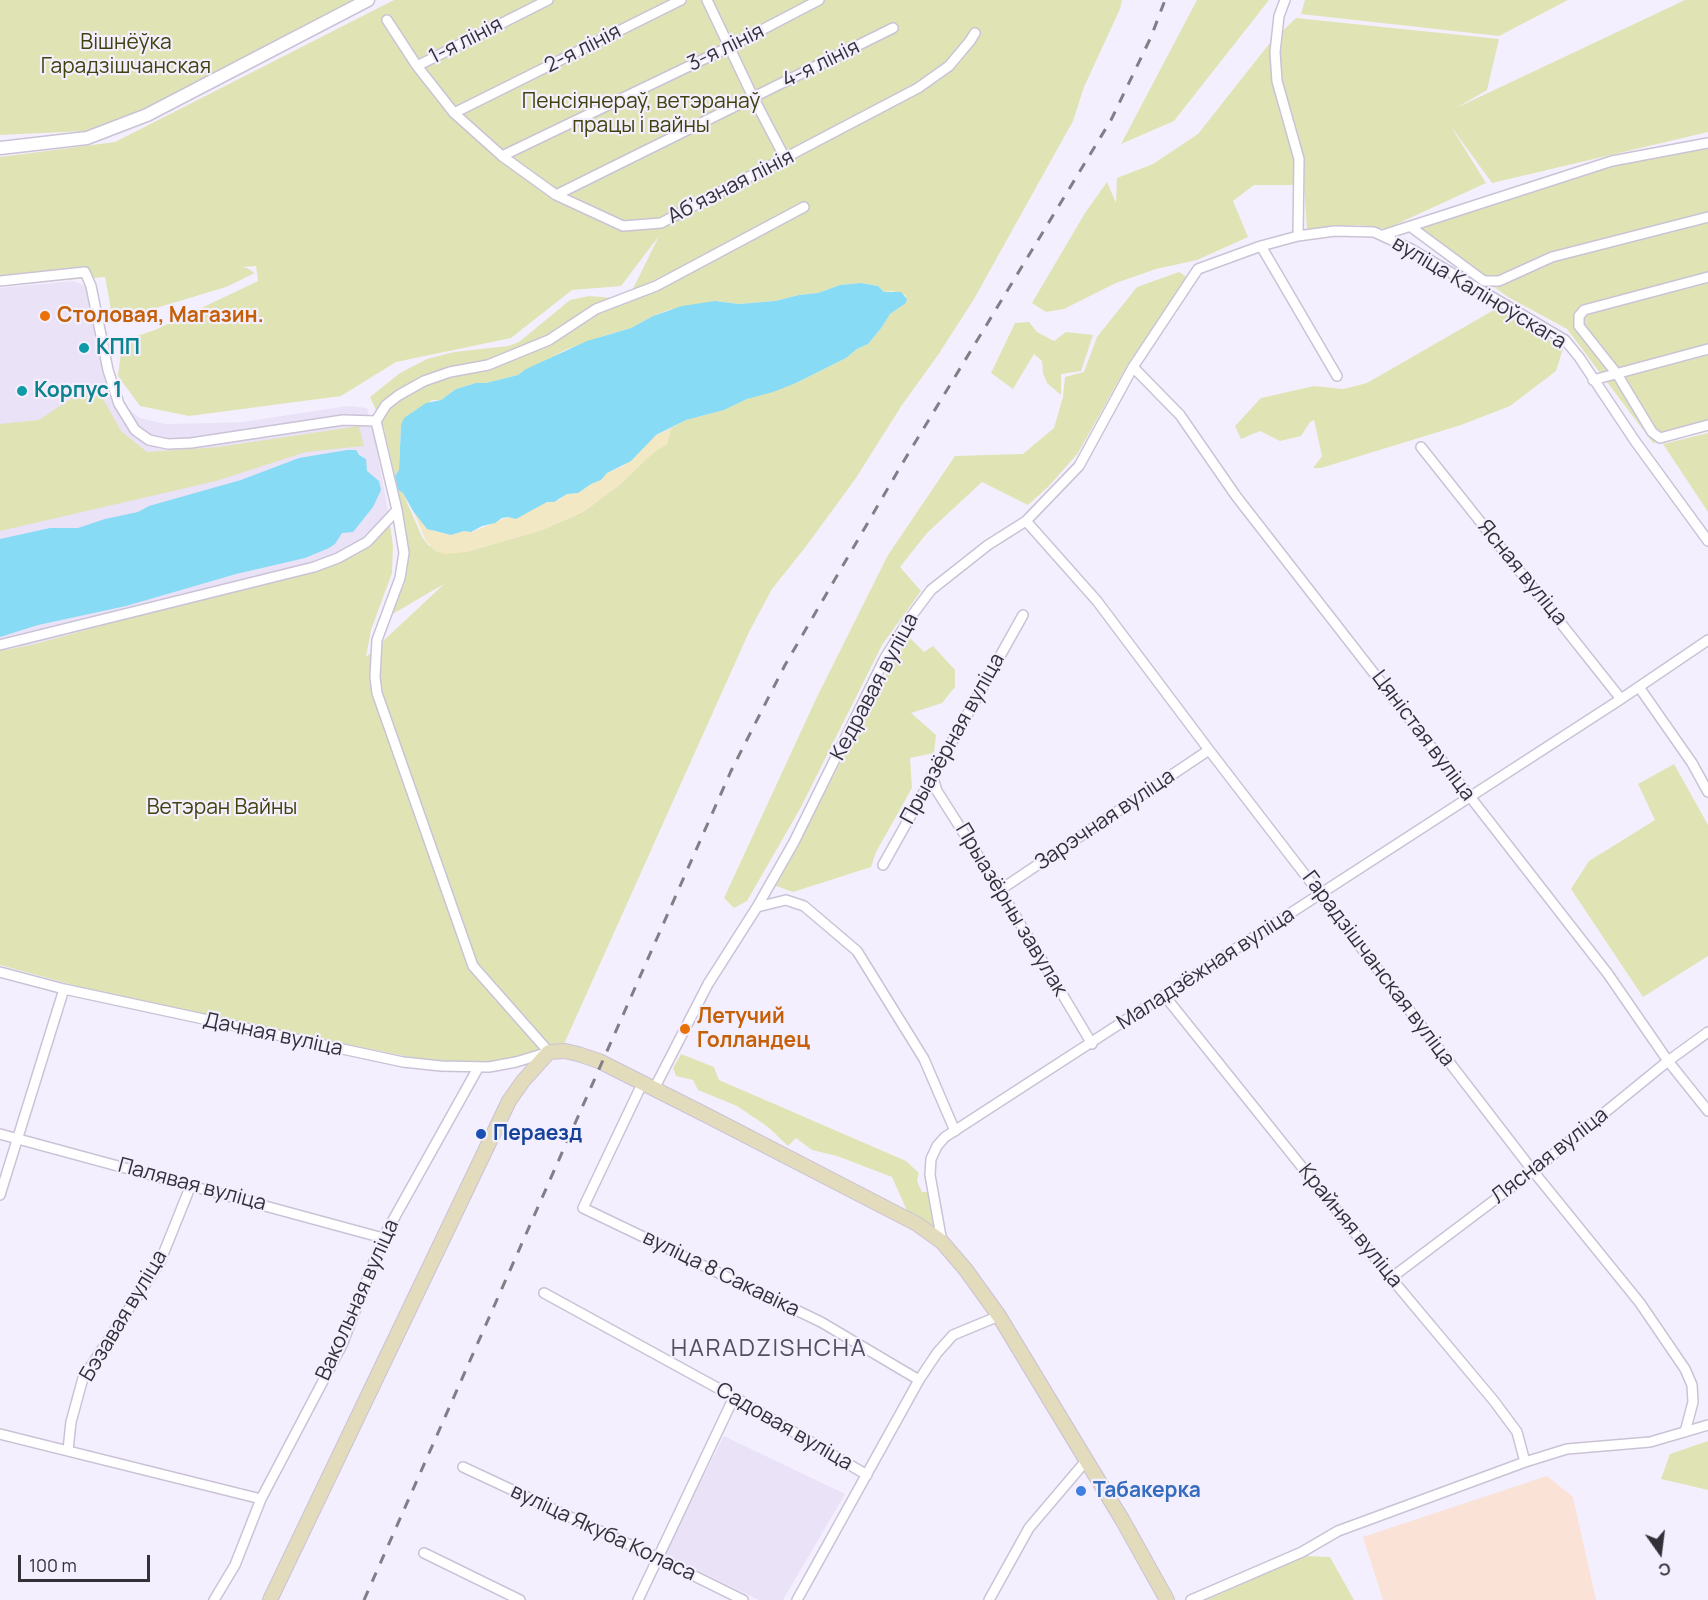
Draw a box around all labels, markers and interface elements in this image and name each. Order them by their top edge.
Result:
street label: 1-я лінія [425,12,507,70]
street label: 2-я лінія [541,19,625,79]
street label: 3-я лінія [684,19,768,77]
park label: Вішнёўка Гарадзішчанская [41,30,211,80]
street label: 4-я лінія [778,35,864,93]
park label: Пенсіянераў, ветэранаў працы і вайны [522,89,760,139]
street label: Абʼязная лінія [664,144,798,230]
street label: вуліца Каліноўскага [1387,231,1571,355]
place label: Столовая, Магазин. [57,303,264,329]
marker: Столовая, Магазин. [38,309,52,323]
place label: КПП [96,335,140,361]
marker: КПП [77,341,91,355]
place label: Корпус 1 [34,378,122,404]
marker: Корпус 1 [15,384,29,398]
street label: Ясная вуліца [1472,515,1572,631]
street label: Кедравая вуліца [826,609,924,765]
street label: Прыазёрная вуліца [896,649,1010,829]
street label: Цяністая вуліца [1366,666,1480,806]
street label: Зарэчная вуліца [1030,764,1180,876]
park label: Ветэран Вайны [147,795,297,821]
street label: Прыазёрны завулак [949,819,1073,1001]
street label: Гарадзішчанская вуліца [1296,866,1460,1072]
street label: Маладзёжная вуліца [1113,902,1299,1036]
place label: Летучий Голландец [697,1004,810,1054]
street label: Дачная вуліца [201,1008,345,1062]
marker: Летучий Голландец [678,1022,692,1036]
street label: Лясная вуліца [1487,1103,1613,1209]
place label: Пераезд [493,1121,582,1147]
marker: Пераезд [474,1127,488,1141]
street label: Палявая вуліца [115,1153,269,1217]
street label: Крайняя вуліца [1292,1159,1408,1293]
street label: Вакольная вуліца [311,1216,405,1384]
street label: вуліца 8 Сакавіка [639,1225,803,1323]
street label: Бэзавая вуліца [75,1246,173,1386]
district label: HARADZISHCHA [671,1335,867,1363]
street label: Садовая вуліца [711,1378,857,1476]
place label: Табакерка [1093,1478,1201,1504]
street label: вуліца Якуба Коласа [506,1479,700,1587]
marker: Табакерка [1074,1484,1088,1498]
north arrow [1630,1522,1690,1582]
scale bar [21,1543,153,1581]
text: 100 m [29,1553,77,1577]
text: С [1656,1557,1673,1582]

